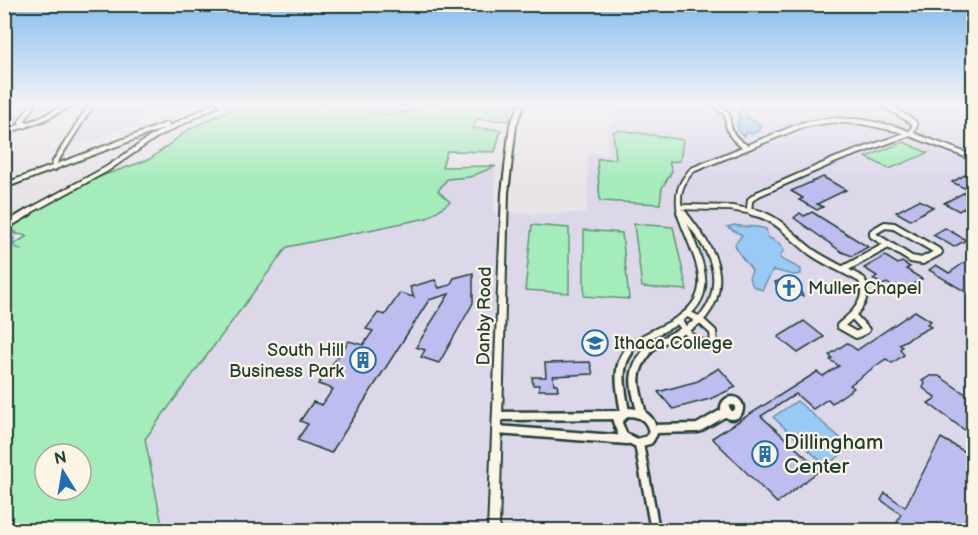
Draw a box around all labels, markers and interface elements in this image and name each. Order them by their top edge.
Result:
street label: Danby Road [473,267,496,365]
church icon: Muller Chapel [774,273,804,303]
place label: Muller Chapel [808,278,922,299]
school or university icon: Ithaca College [580,328,610,358]
place label: Ithaca College [614,333,733,354]
place label: South Hill Business Park [229,340,344,382]
building icon: South Hill Business Park [348,345,378,375]
place label: Dillingham Center [784,430,883,479]
building icon: Dillingham Center [750,439,780,469]
north arrow [33,442,93,502]
text: N [53,448,68,469]

